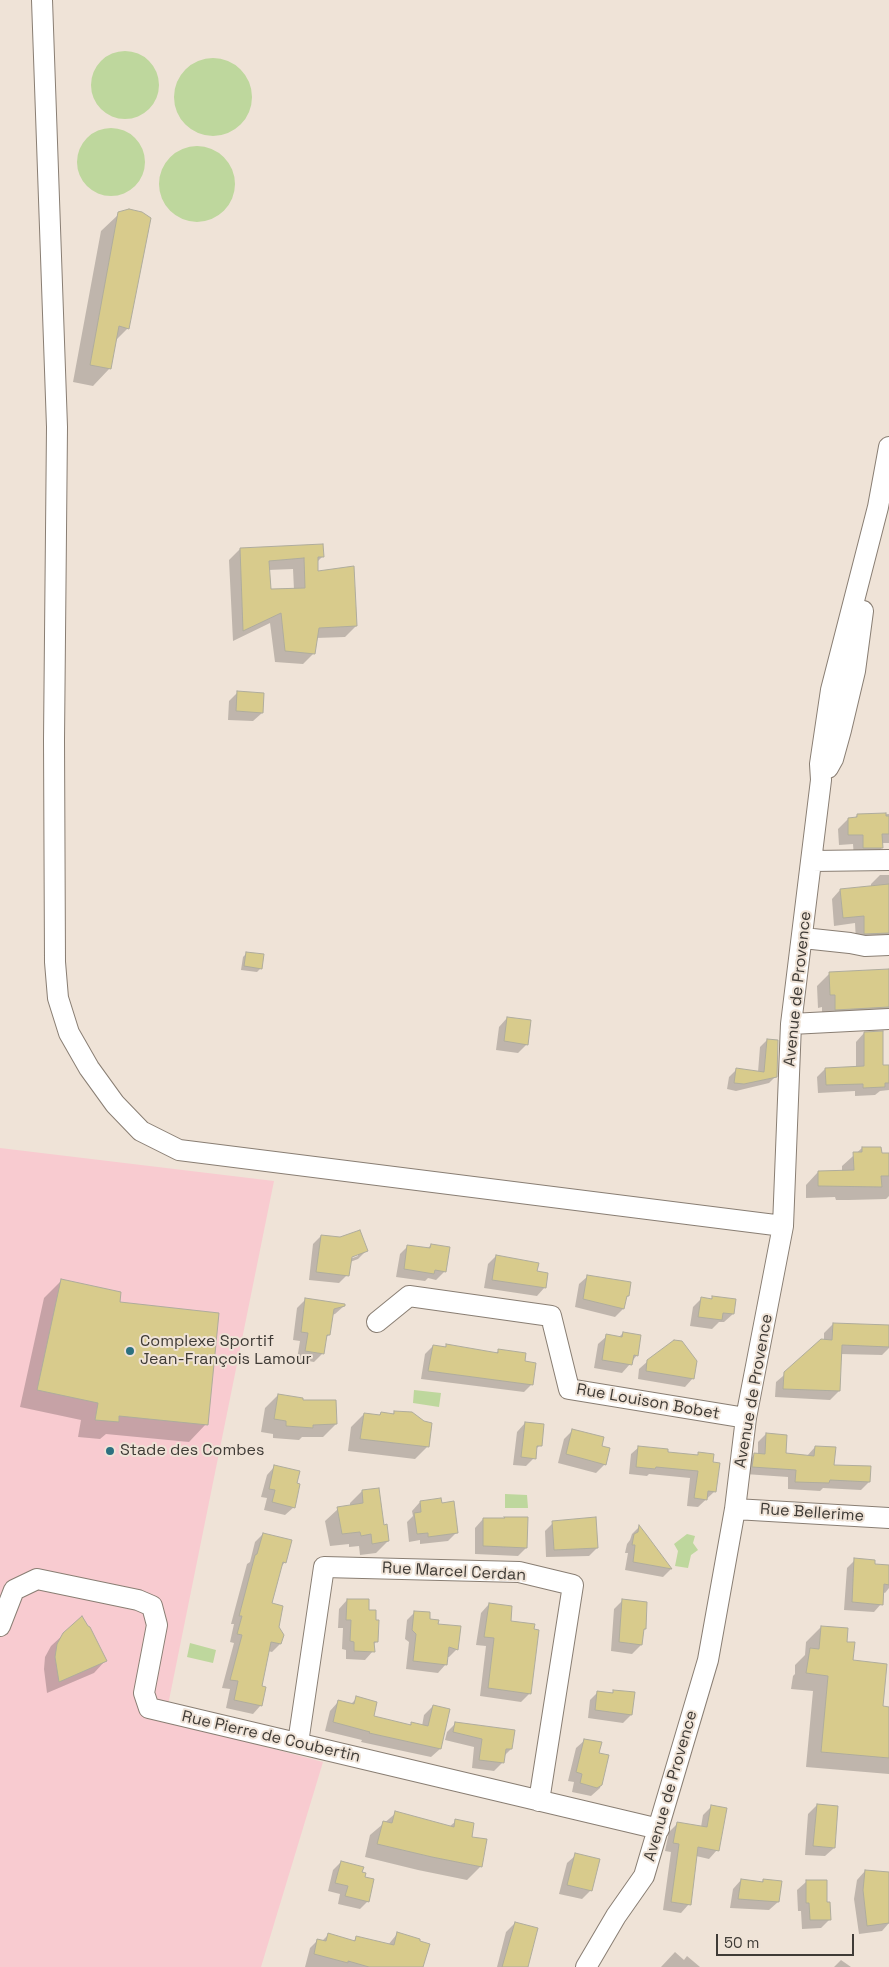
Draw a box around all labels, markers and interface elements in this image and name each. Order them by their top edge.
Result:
street label: Avenue de Provence [780,910,816,1068]
street label: Avenue de Provence [731,1312,777,1470]
place label: Complexe Sportif Jean-François Lamour [140,1332,312,1370]
marker: Complexe Sportif Jean-François Lamour [124,1345,136,1357]
street label: Rue Louison Bobet [575,1380,721,1424]
place label: Stade des Combes [120,1441,264,1461]
marker: Stade des Combes [104,1445,116,1457]
street label: Rue Bellerime [759,1500,865,1526]
street label: Rue Marcel Cerdan [382,1559,526,1585]
street label: Rue Pierre de Coubertin [180,1707,362,1767]
street label: Avenue de Provence [640,1708,702,1864]
scale bar [719,1924,856,1956]
text: 50 m [724,1933,759,1952]

